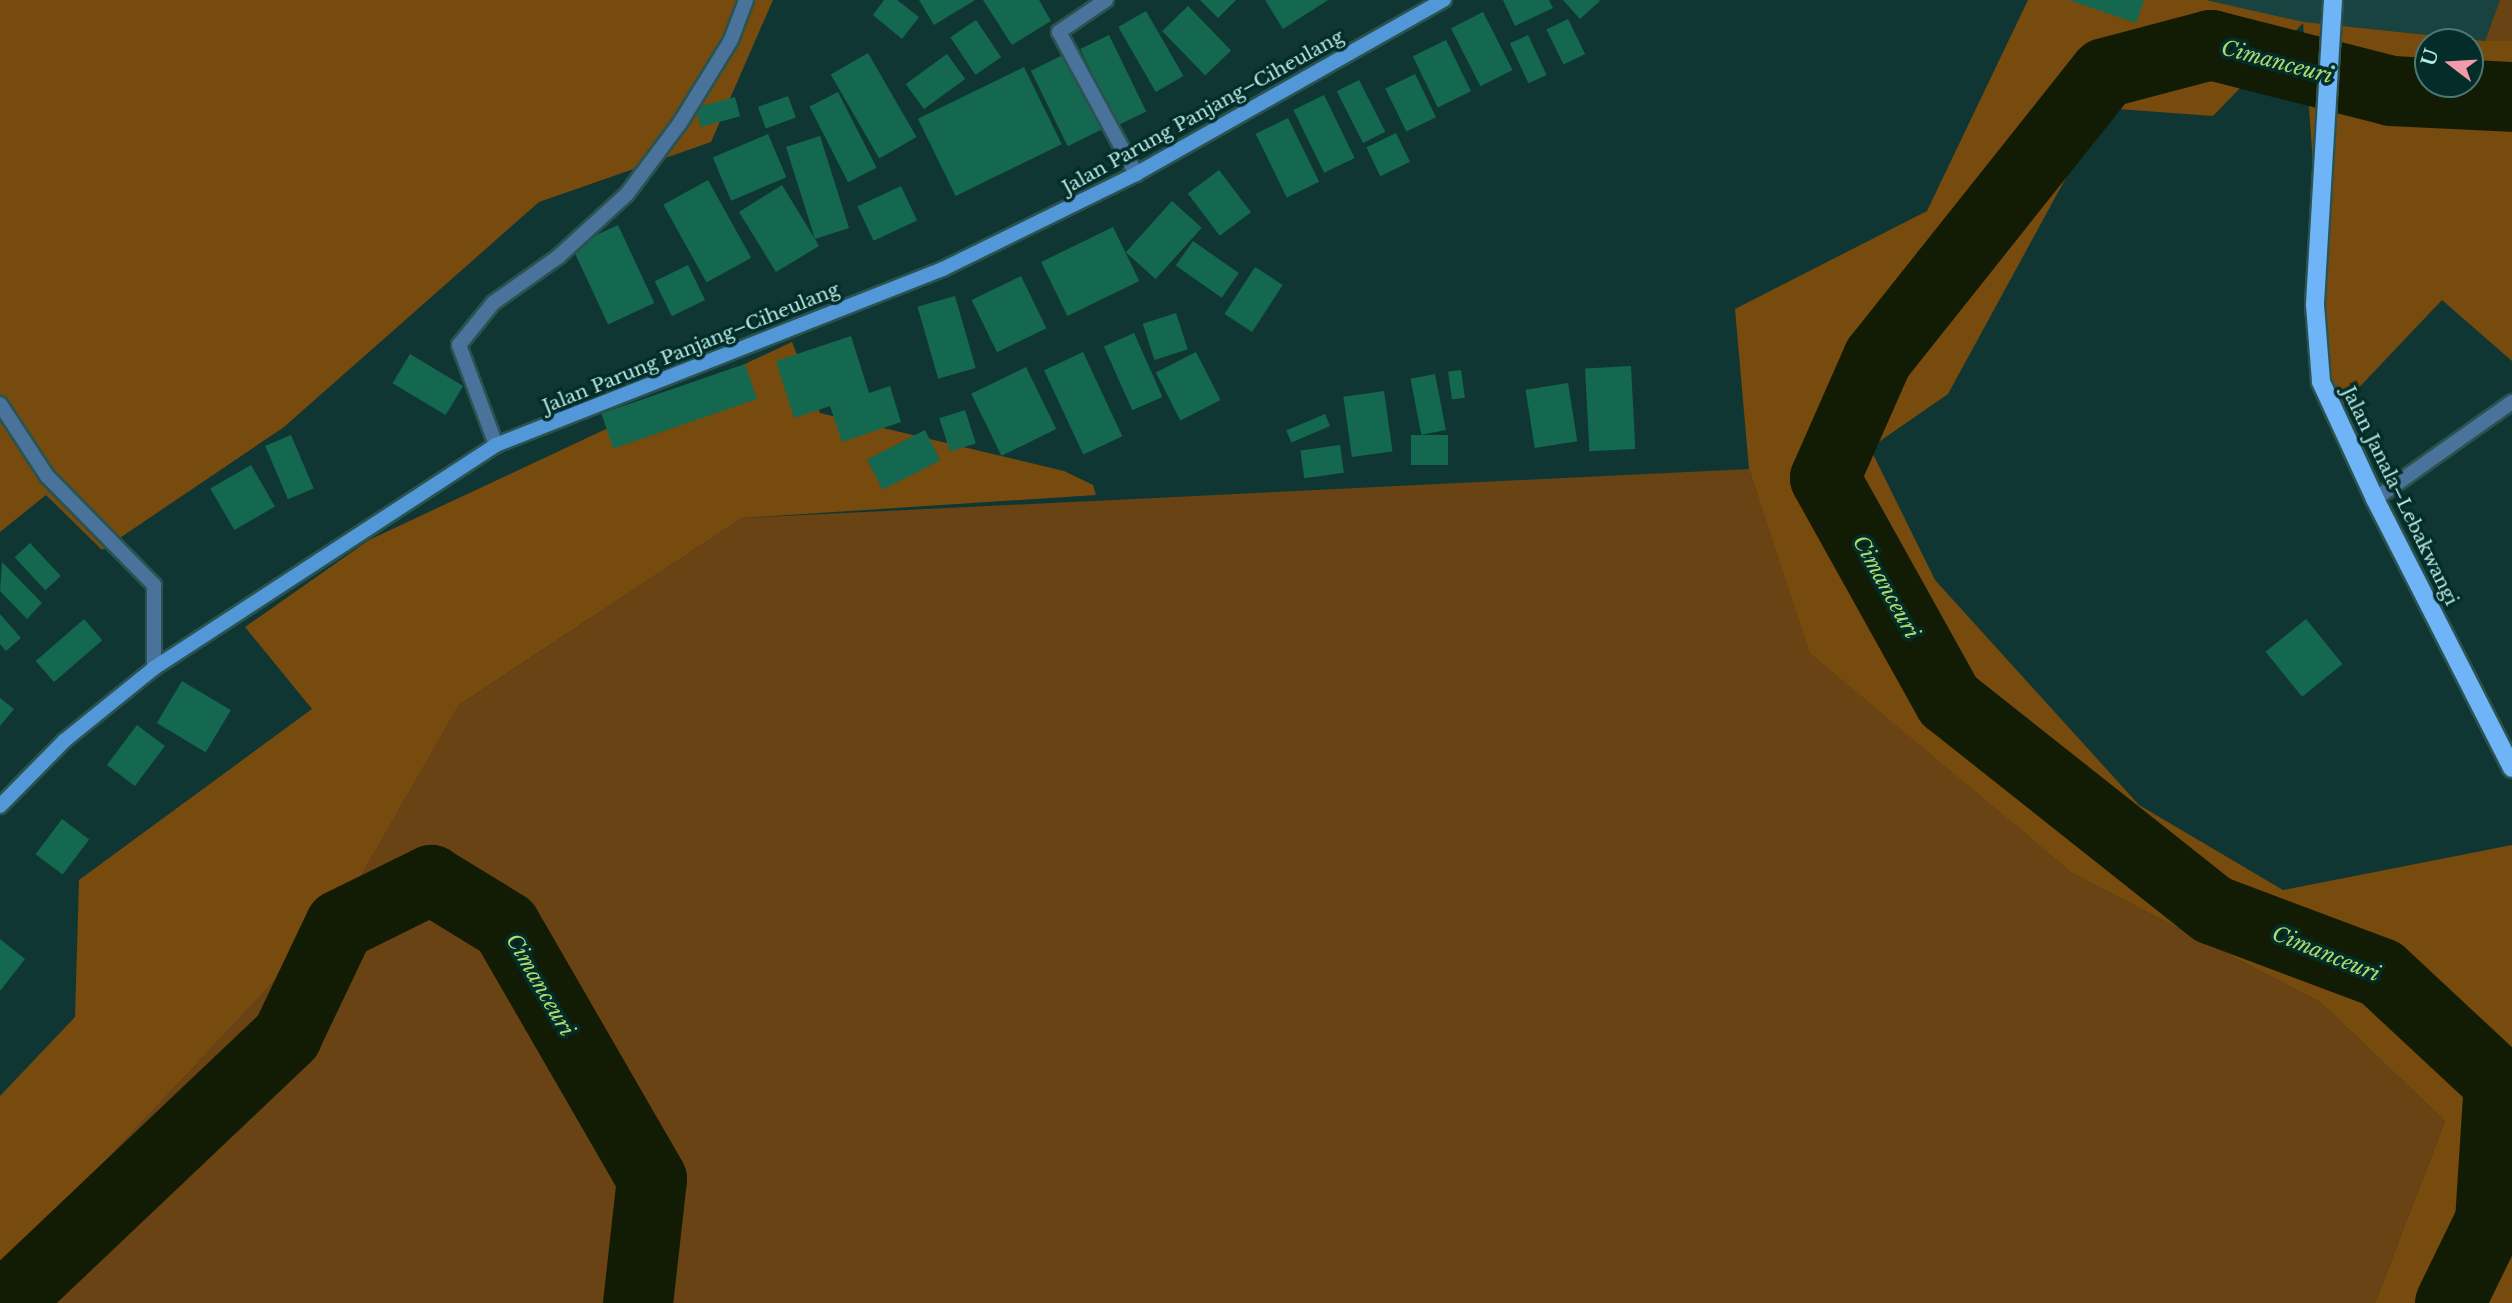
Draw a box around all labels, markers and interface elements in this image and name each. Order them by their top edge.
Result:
street label: Jalan Parung Panjang–Ciheulang [1058,25,1348,199]
north arrow [2414,28,2484,98]
water label: Cimanceuri [2219,35,2335,89]
text: U [2417,46,2444,69]
street label: Jalan Parung Panjang–Ciheulang [539,278,843,418]
street label: Jalan Janala–Lebakwangi [2337,383,2463,609]
water label: Cimanceuri [1847,531,1925,643]
water label: Cimanceuri [2268,921,2384,987]
water label: Cimanceuri [501,929,579,1041]

